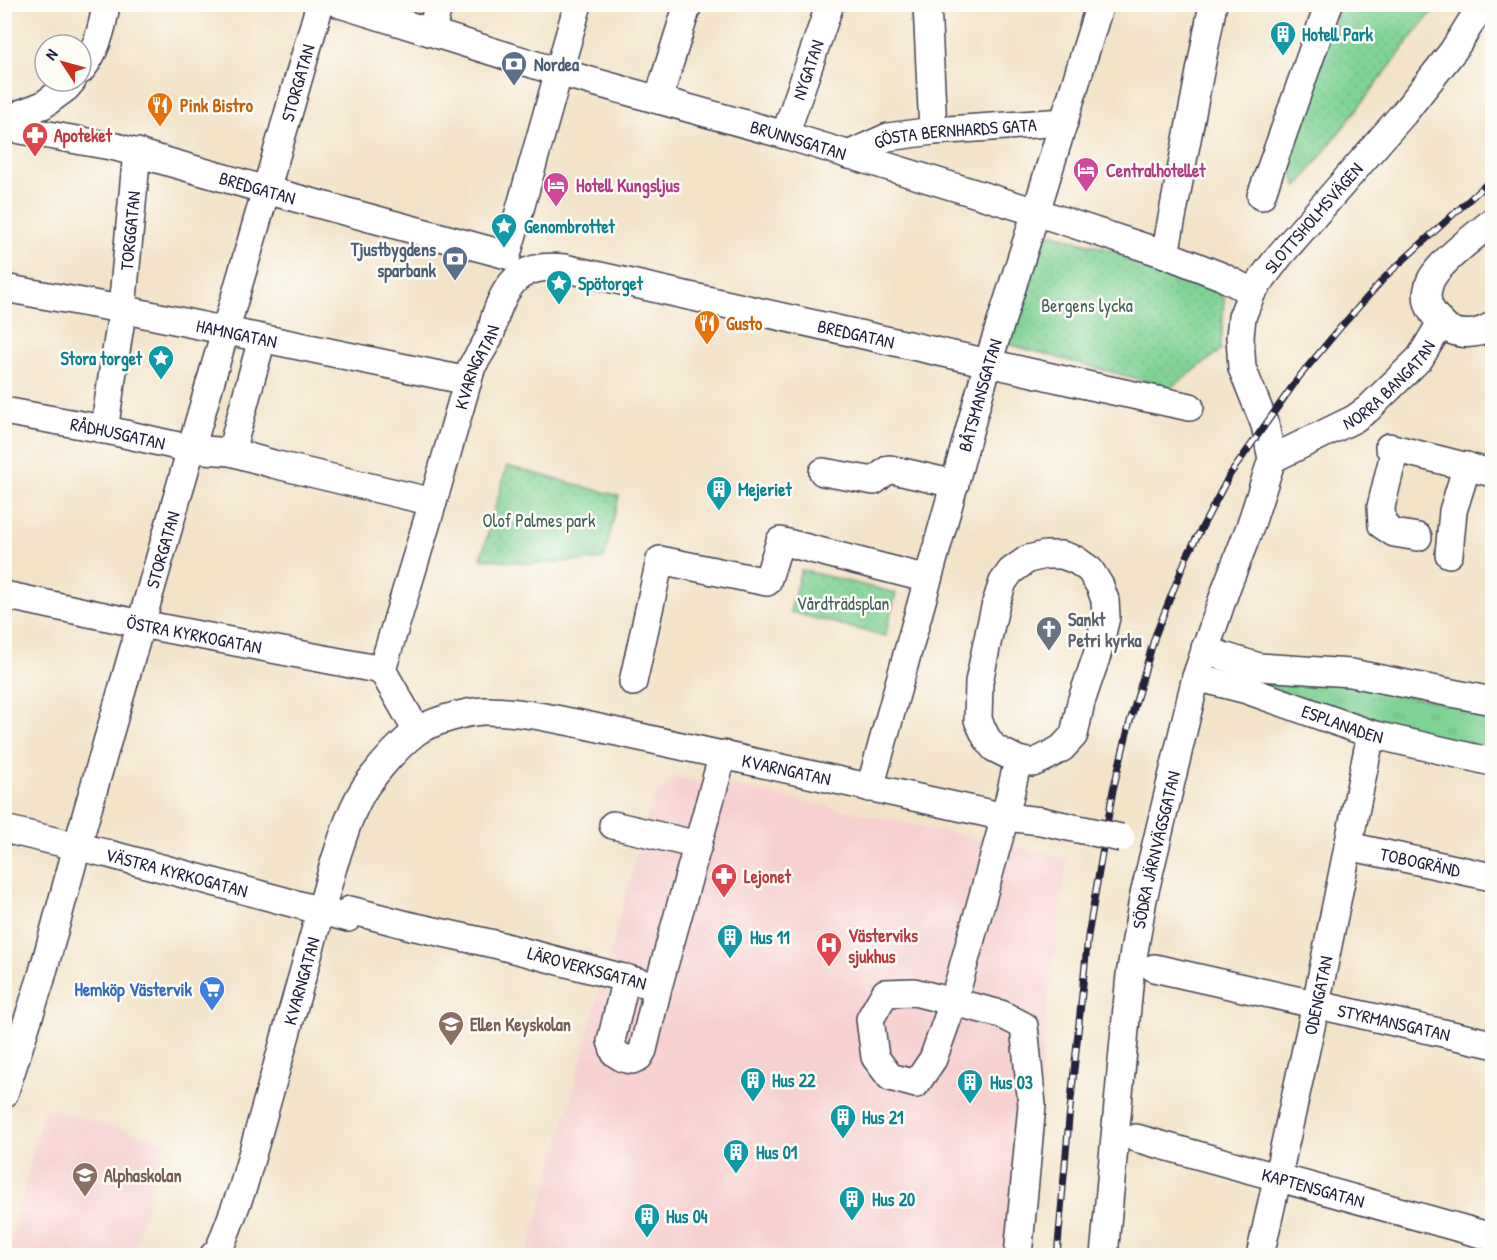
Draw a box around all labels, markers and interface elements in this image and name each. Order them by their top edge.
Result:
building icon: Hotell Park [1268,19,1298,57]
place label: Hotell Park [1302,22,1374,47]
north arrow [33,33,93,93]
street label: NYGATAN [786,36,829,103]
street label: STORGATAN [274,41,320,124]
text: N [39,44,63,64]
bank icon: Nordea [499,49,529,87]
place label: Nordea [534,52,580,77]
restaurant icon: Pink Bistro [145,90,175,128]
place label: Pink Bistro [180,93,254,118]
street label: GÖSTA BERNHARDS GATA [869,111,1038,155]
street label: BRUNNSGATAN [748,113,849,166]
pharmacy icon: Apoteket [20,120,50,158]
place label: Apoteket [54,123,113,149]
hotel icon: Centralhotellet [1071,155,1101,193]
street label: SLOTTSHOLMSVÄGEN [1258,157,1368,278]
place label: Centralhotellet [1106,158,1206,183]
street label: BREDGATAN [217,165,298,210]
hotel icon: Hotell Kungsljus [541,170,571,208]
place label: Hotell Kungsljus [576,173,680,199]
street label: TORGGATAN [113,190,146,271]
place icon: Genombrottet [489,211,519,249]
place label: Genombrottet [524,214,616,239]
place label: Tjustbygdens sparbank [350,237,437,284]
bank icon: Tjustbygdens sparbank [440,244,470,282]
place icon: Spötorget [544,268,574,306]
place label: Spötorget [578,271,644,297]
park label: Bergens lycka [1041,293,1133,318]
restaurant icon: Gusto [692,308,722,346]
place label: Gusto [726,311,763,336]
street label: HAMNGATAN [194,312,279,354]
street label: BREDGATAN [815,313,897,354]
street label: KVARNGATAN [448,323,505,412]
street label: BÅTSMANSGATAN [952,335,1008,454]
street label: NORRA BANGATAN [1338,335,1441,435]
place icon: Stora torget [146,343,176,381]
place label: Stora torget [60,346,143,372]
street label: RÅDHUSGATAN [68,411,168,455]
building icon: Mejeriet [704,474,734,512]
place label: Mejeriet [738,477,792,502]
street label: STORGATAN [139,508,185,591]
park label: Olof Palmes park [483,508,596,533]
park label: Vårdträdsplan [797,591,889,616]
place label: Sankt Petri kyrka [1068,607,1143,654]
street label: ÖSTRA KYRKOGATAN [124,609,264,659]
church icon: Sankt Petri kyrka [1034,614,1064,652]
street label: ESPLANADEN [1298,698,1386,749]
street label: KVARNGATAN [740,747,833,791]
street label: SÖDRA JÄRNVÄGSGATAN [1126,768,1186,931]
street label: VÄSTRA KYRKOGATAN [103,841,250,903]
street label: TOBOGRÄND [1378,841,1463,882]
pharmacy icon: Lejonet [709,861,739,899]
place label: Lejonet [744,864,792,889]
building icon: Hus 11 [715,922,745,960]
place label: Västerviks sjukhus [848,923,918,969]
place label: Hus 11 [750,925,790,950]
hospital icon: Västerviks sjukhus [814,930,844,968]
street label: KVARNGATAN [277,934,325,1028]
street label: LÄROVERKSGATAN [525,940,649,996]
street label: ODENGATAN [1297,953,1338,1037]
supermarket icon: Hemköp Västervik [197,974,227,1012]
place label: Hemköp Västervik [75,977,193,1003]
street label: STYRMANSGATAN [1335,997,1453,1047]
school or university icon: Ellen Keyskolan [436,1009,466,1047]
place label: Ellen Keyskolan [470,1012,571,1038]
building icon: Hus 22 [738,1065,768,1103]
building icon: Hus 03 [955,1067,985,1105]
place label: Hus 22 [772,1068,816,1093]
place label: Hus 03 [990,1070,1033,1095]
building icon: Hus 21 [828,1102,858,1140]
place label: Hus 21 [862,1105,904,1130]
building icon: Hus 01 [721,1137,751,1175]
place label: Hus 01 [756,1140,798,1165]
school or university icon: Alphaskolan [70,1160,100,1198]
street label: KAPTENSGATAN [1259,1161,1367,1213]
place label: Alphaskolan [104,1163,182,1189]
building icon: Hus 20 [837,1184,867,1222]
place label: Hus 20 [872,1187,915,1212]
building icon: Hus 04 [632,1201,662,1239]
place label: Hus 04 [666,1204,708,1229]

